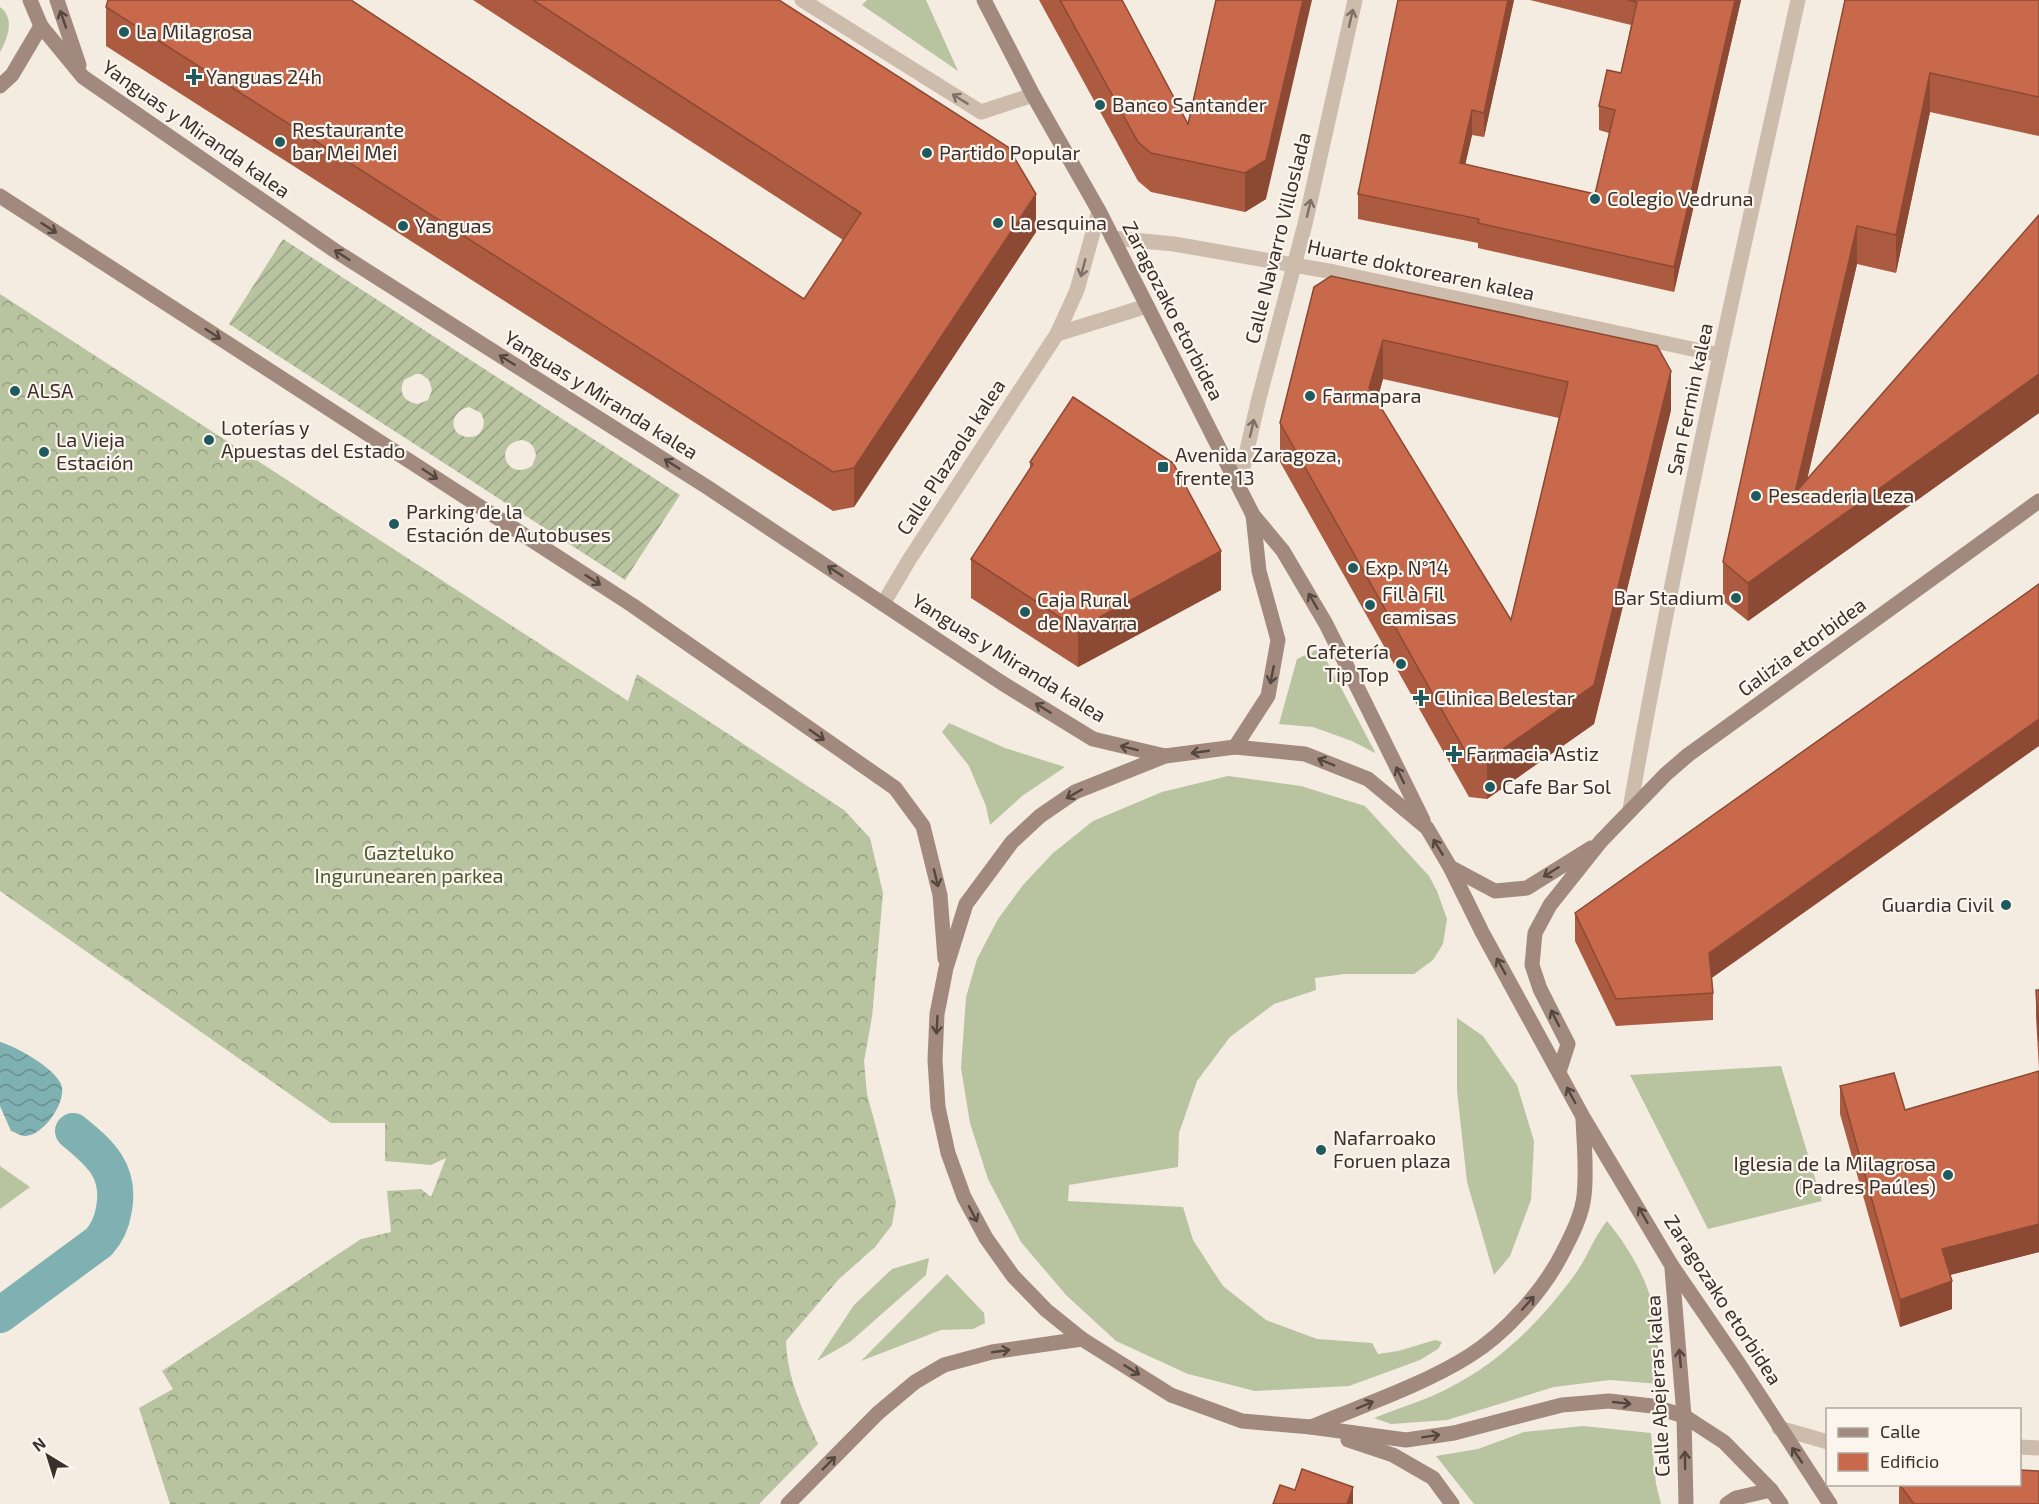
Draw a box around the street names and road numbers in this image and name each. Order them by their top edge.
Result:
street label: Yanguas y Miranda kalea [98,54,295,202]
street label: Calle Navarro Villoslada [1239,130,1315,346]
street label: Zaragozako etorbidea [1118,217,1230,404]
street label: Huarte doktorearen kalea [1306,233,1537,305]
street label: San Fermin kalea [1661,321,1717,477]
street label: Yanguas y Miranda kalea [500,325,703,464]
street label: Calle Plazaola kalea [891,374,1009,539]
street label: Yanguas y Miranda kalea [908,588,1111,727]
street label: Galizia etorbidea [1733,592,1870,701]
street label: Zaragozako etorbidea [1660,1210,1788,1389]
street label: Calle Abejeras kalea [1640,1295,1674,1477]

